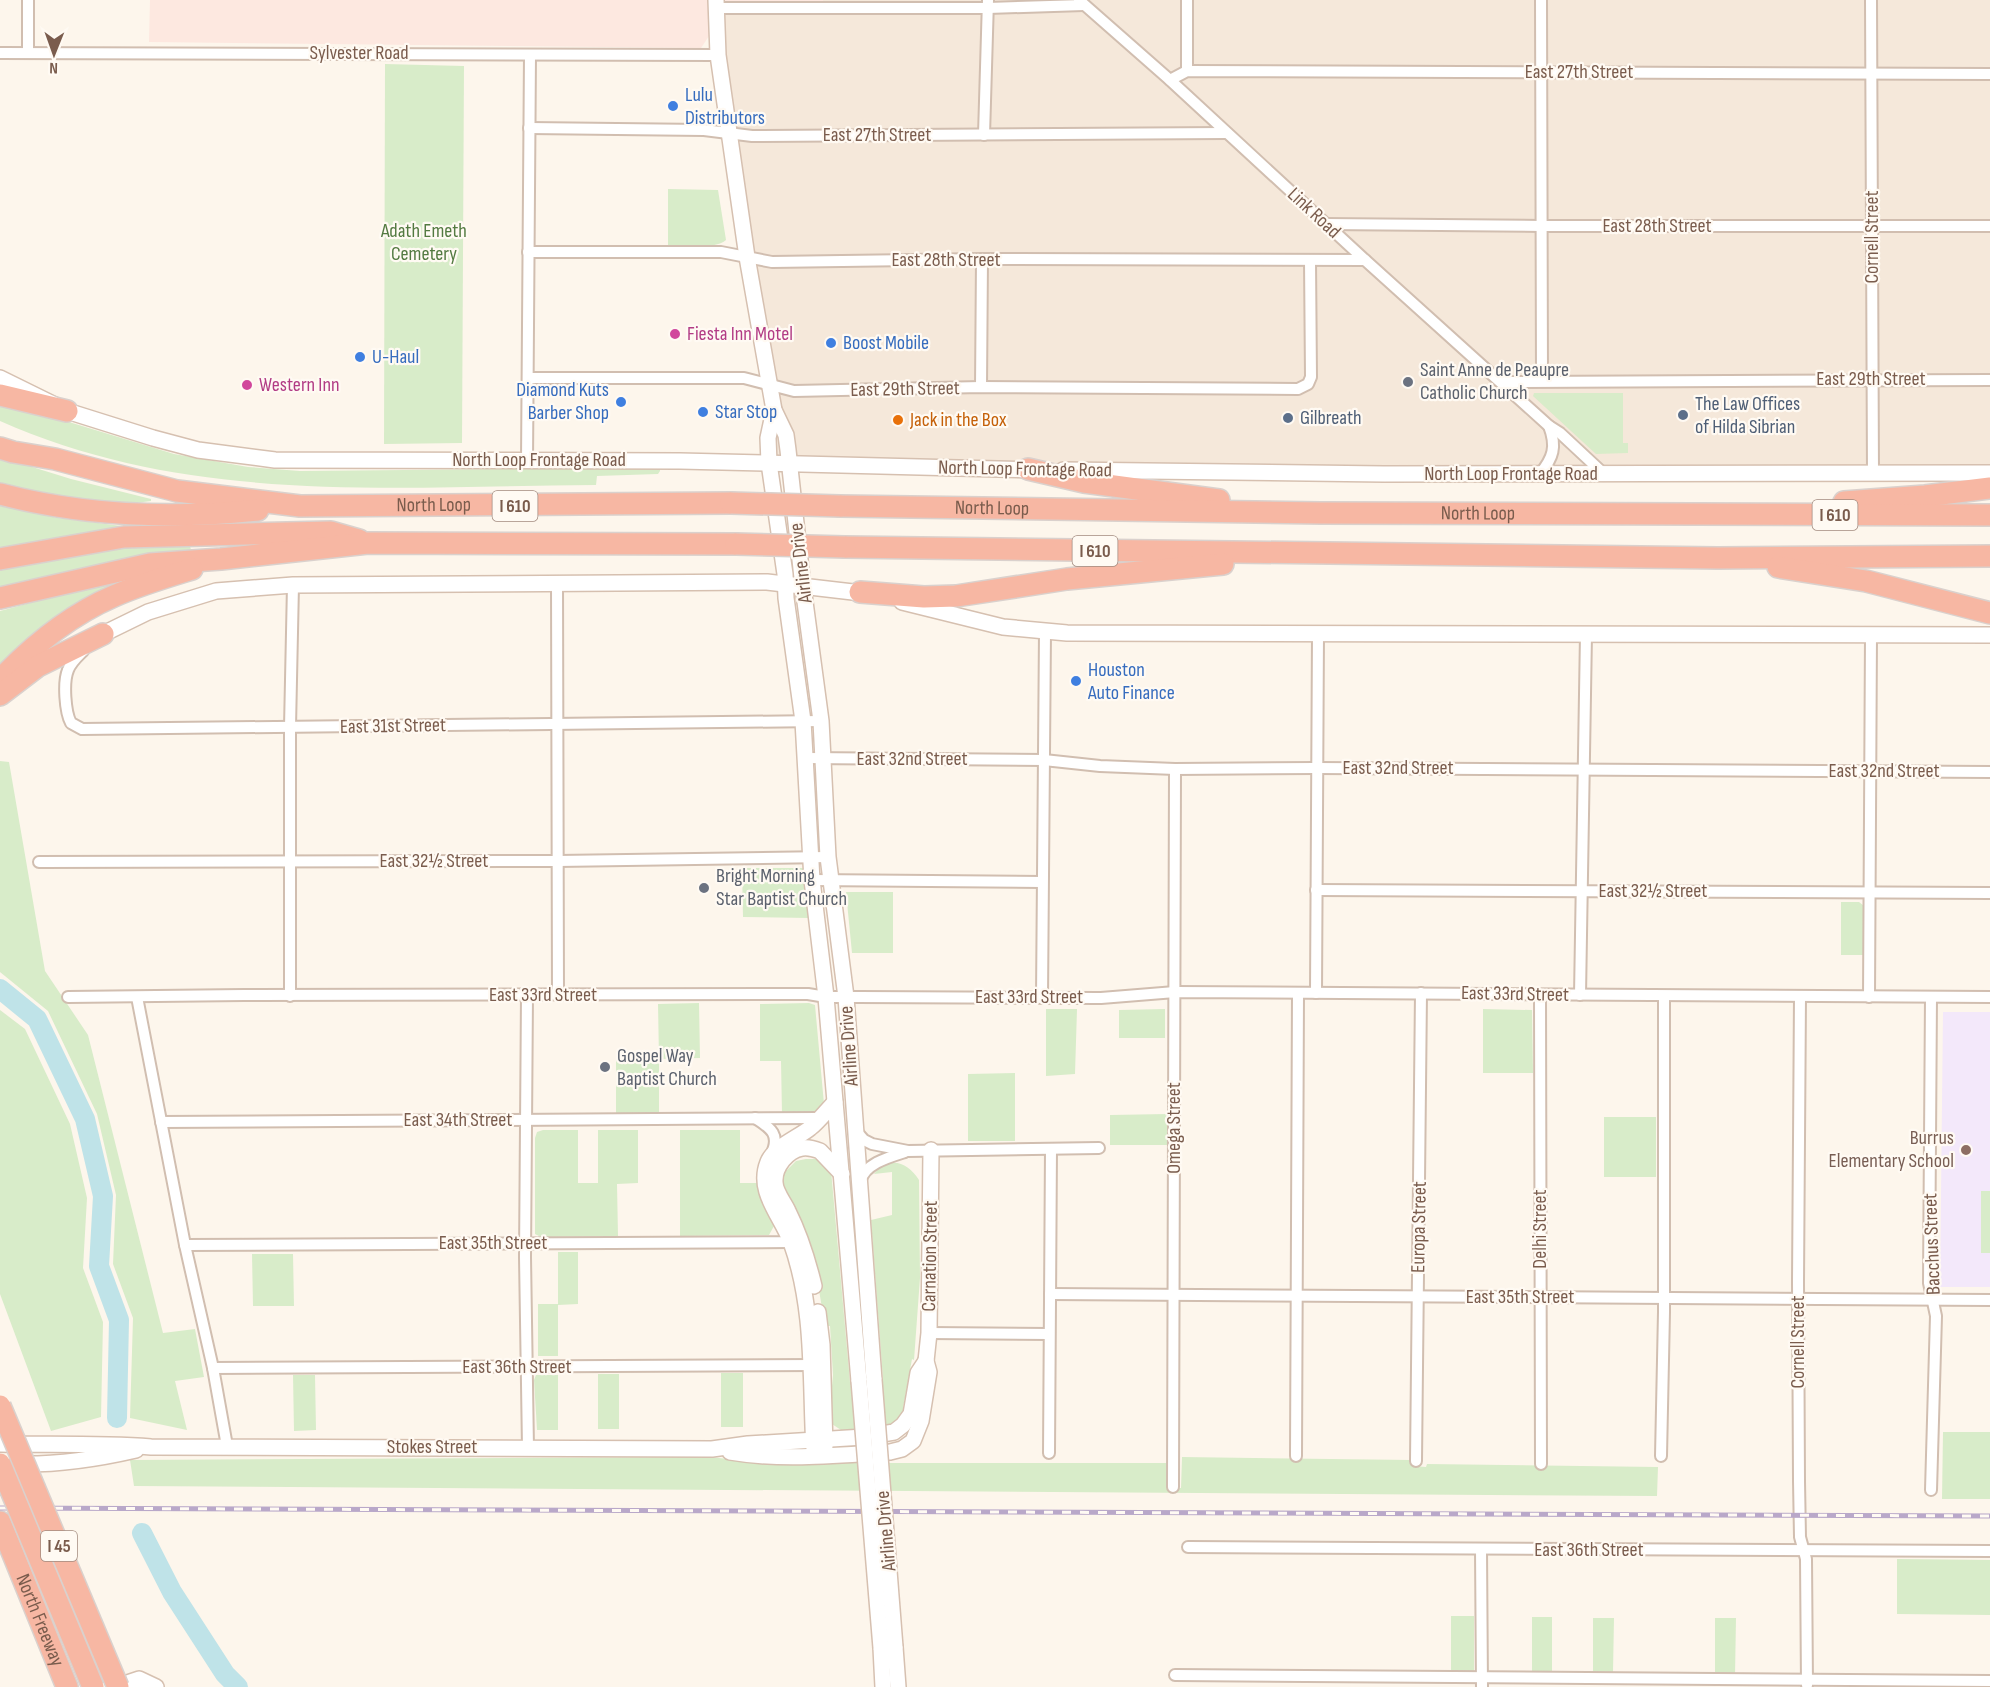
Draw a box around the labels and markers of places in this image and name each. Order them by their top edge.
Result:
place label: Lulu Distributors [685,83,765,130]
marker: Lulu Distributors [666,99,680,113]
place label: Fiesta Inn Motel [687,322,793,346]
marker: Fiesta Inn Motel [668,327,682,341]
place label: Boost Mobile [843,331,929,355]
marker: Boost Mobile [824,336,838,350]
place label: U-Haul [372,345,419,369]
marker: U-Haul [353,350,367,364]
place label: Saint Anne de Peaupre Catholic Church [1420,358,1569,405]
place label: Western Inn [259,373,340,397]
marker: Saint Anne de Peaupre Catholic Church [1401,375,1415,389]
marker: Western Inn [240,378,254,392]
place label: Diamond Kuts Barber Shop [516,378,609,425]
place label: The Law Offices of Hilda Sibrian [1695,392,1800,439]
marker: Diamond Kuts Barber Shop [614,395,628,409]
place label: Star Stop [715,400,777,424]
marker: Star Stop [696,405,710,419]
place label: Gilbreath [1300,406,1362,430]
place label: Jack in the Box [909,408,1007,432]
marker: The Law Offices of Hilda Sibrian [1676,408,1690,422]
marker: Gilbreath [1281,411,1295,425]
marker: Jack in the Box [891,413,905,427]
place label: Houston Auto Finance [1087,658,1175,705]
marker: Houston Auto Finance [1069,674,1083,688]
place label: Bright Morning Star Baptist Church [716,864,847,911]
marker: Bright Morning Star Baptist Church [697,881,711,895]
place label: Gospel Way Baptist Church [617,1044,717,1091]
marker: Gospel Way Baptist Church [598,1060,612,1074]
place label: Burrus Elementary School [1828,1126,1954,1173]
marker: Burrus Elementary School [1959,1143,1973,1157]

